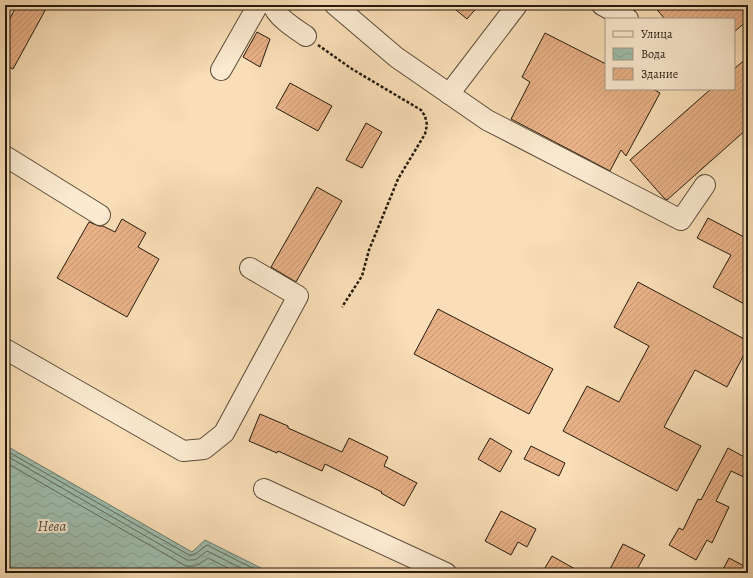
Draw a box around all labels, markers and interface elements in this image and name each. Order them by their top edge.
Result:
legend [605,18,735,90]
text: Улица [641,26,673,42]
text: Вода [641,46,666,62]
text: Здание [641,66,678,82]
water label: Нева [38,516,66,536]

